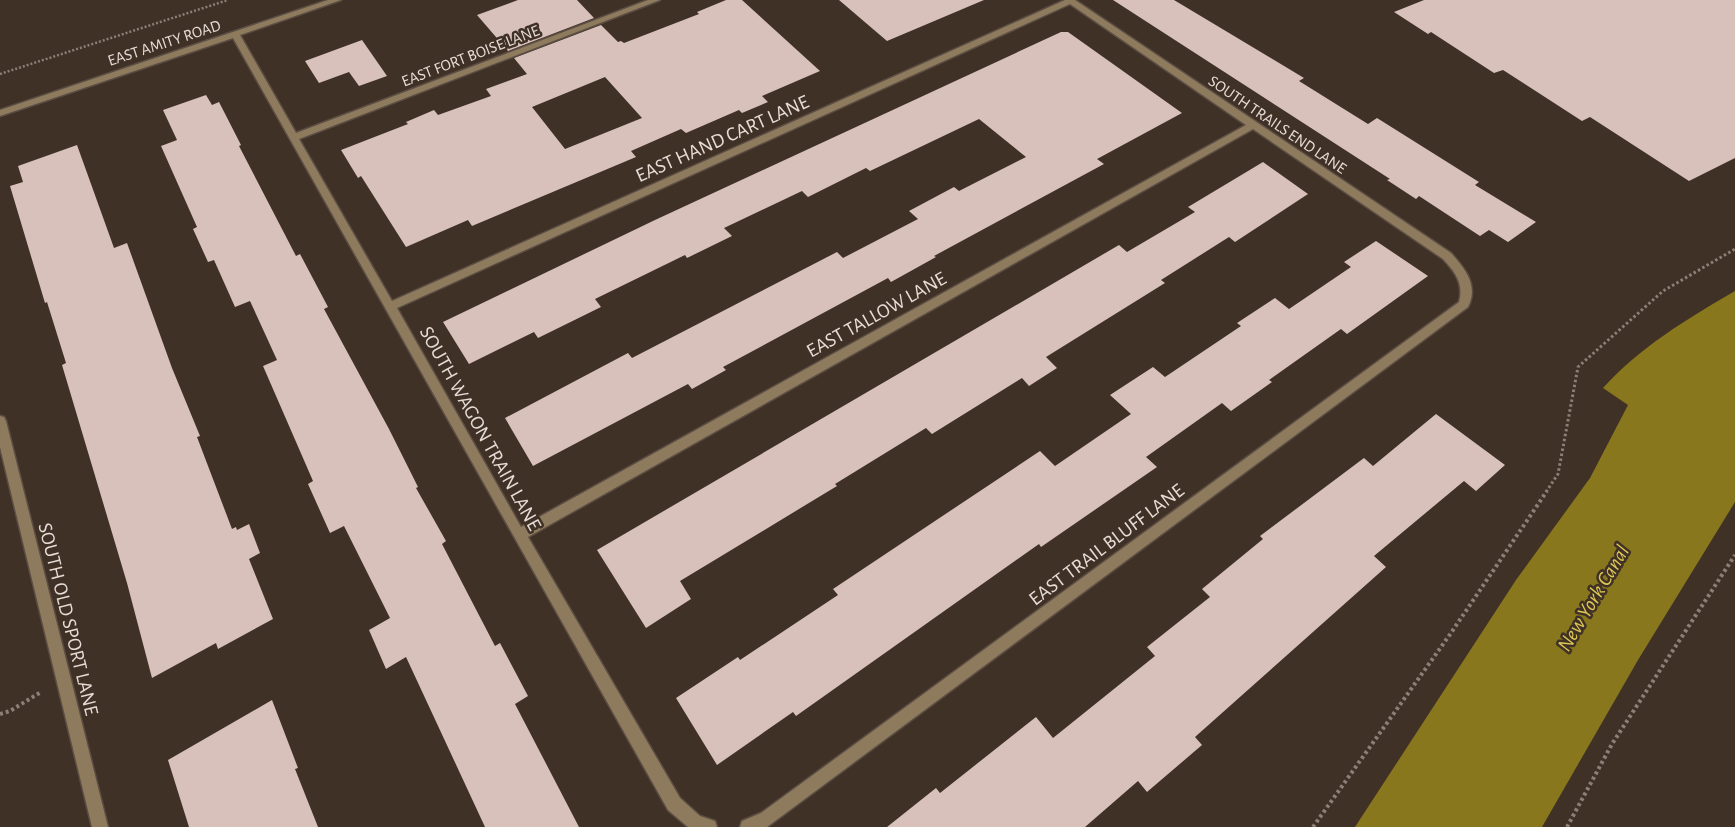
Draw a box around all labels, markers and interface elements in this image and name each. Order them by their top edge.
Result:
street label: EAST AMITY ROAD [106,17,223,69]
street label: EAST FORT BOISE LANE [399,22,542,90]
street label: SOUTH TRAILS END LANE [1206,73,1349,177]
street label: EAST HAND CART LANE [633,92,812,186]
street label: EAST TALLOW LANE [803,268,950,362]
street label: SOUTH WAGON TRAIN LANE [416,323,545,534]
street label: EAST TRAIL BLUFF LANE [1025,480,1188,609]
street label: SOUTH OLD SPORT LANE [34,521,102,718]
water label: New York Canal [1554,542,1633,655]

